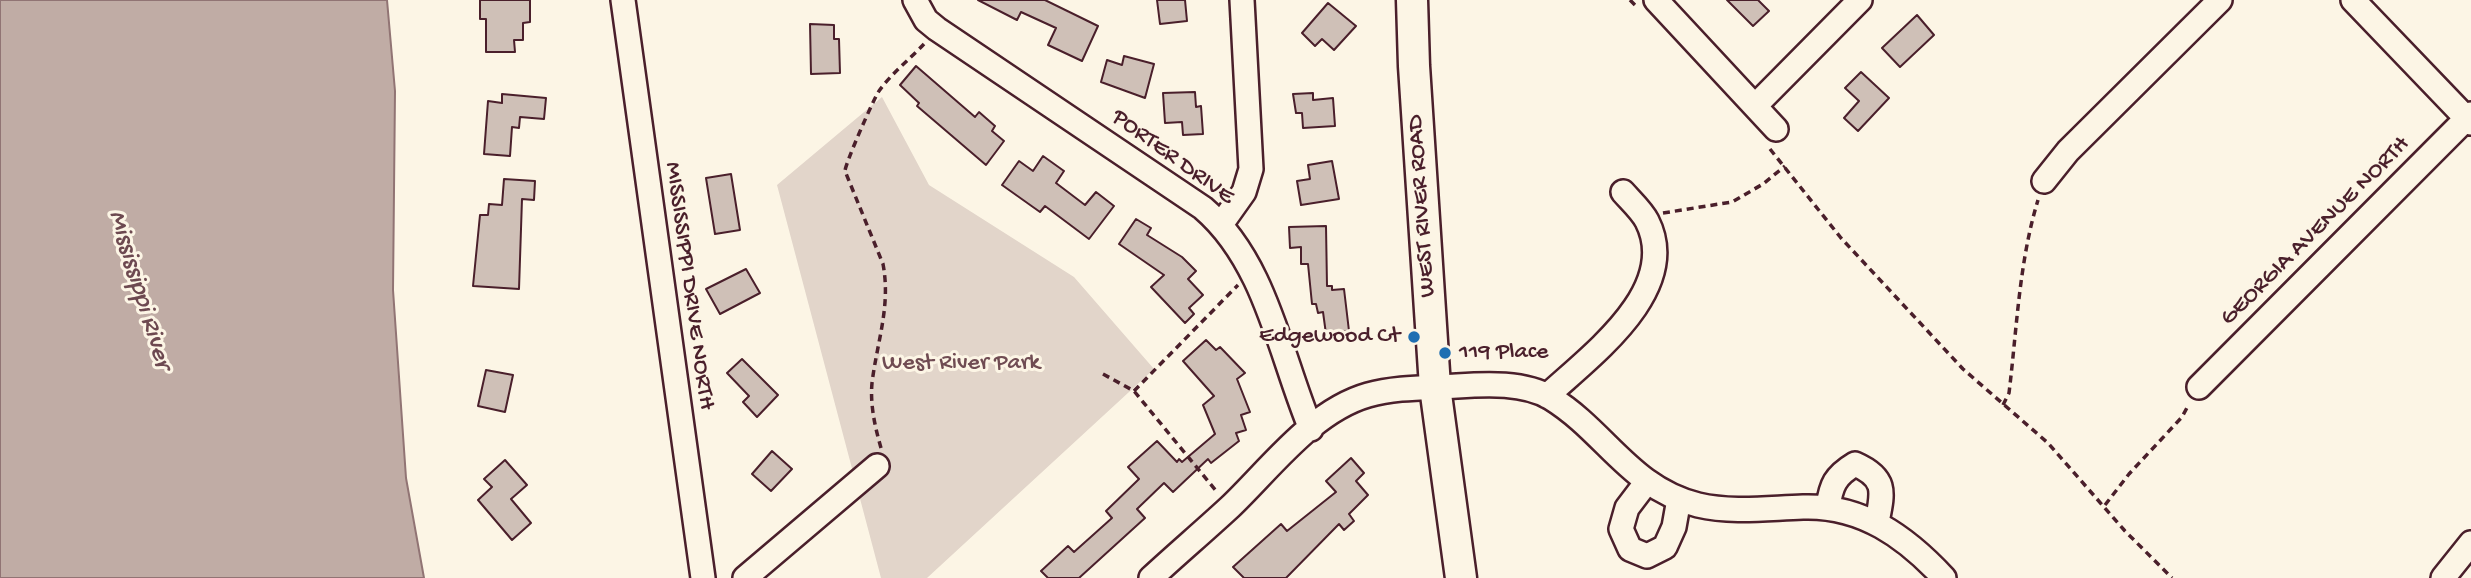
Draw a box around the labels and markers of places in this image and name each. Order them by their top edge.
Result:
place label: Edgewood Ct [1259,323,1400,351]
marker: Edgewood Ct [1406,329,1422,345]
place label: 119 Place [1459,339,1548,367]
marker: 119 Place [1437,345,1453,361]

